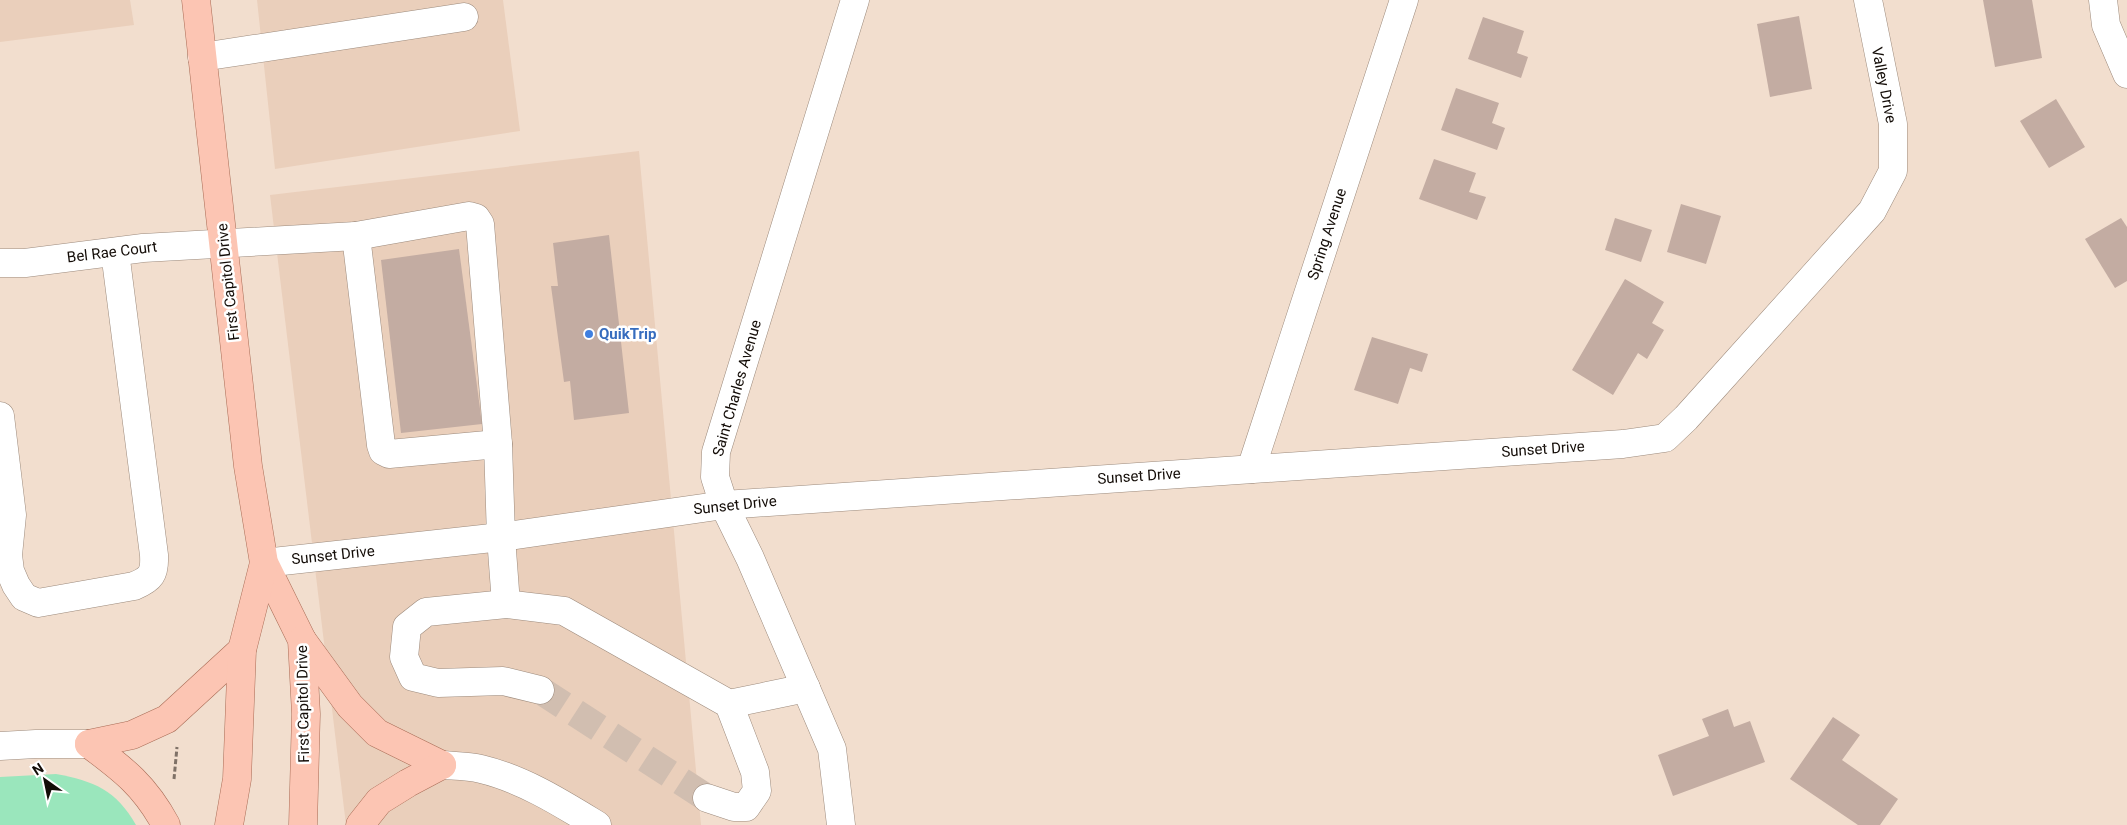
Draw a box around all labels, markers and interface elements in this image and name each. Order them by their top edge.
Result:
street label: Valley Drive [1868,45,1900,125]
street label: Spring Avenue [1304,186,1350,282]
street label: First Capitol Drive [213,222,243,342]
street label: Bel Rae Court [66,238,158,266]
street label: Saint Charles Avenue [709,318,765,458]
place label: QuikTrip [599,325,656,343]
marker: QuikTrip [583,328,595,340]
street label: Sunset Drive [1501,437,1585,461]
street label: Sunset Drive [1097,464,1181,488]
street label: Sunset Drive [693,492,777,518]
street label: Sunset Drive [291,542,375,568]
street label: First Capitol Drive [293,645,313,763]
north arrow [20,755,70,805]
text: N [29,760,46,779]

